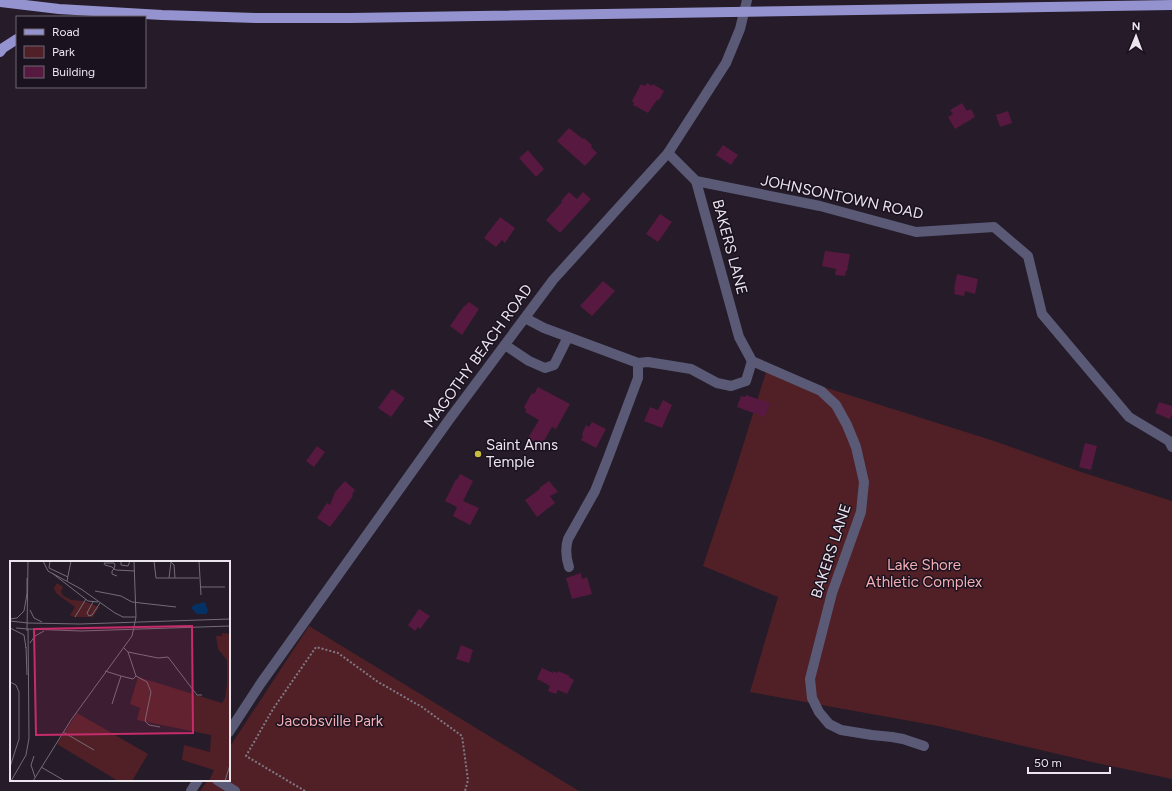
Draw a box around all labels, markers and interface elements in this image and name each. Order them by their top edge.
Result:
legend [16,16,146,88]
north arrow [1116,16,1156,56]
text: N [1132,20,1141,33]
text: Road [52,25,80,39]
text: Park [52,45,75,59]
text: Building [52,65,95,79]
street label: JOHNSONTOWN ROAD [759,171,925,223]
street label: BAKERS LANE [709,197,751,297]
street label: MAGOTHY BEACH ROAD [420,281,536,431]
place label: Saint Anns Temple [486,436,558,471]
marker: Saint Anns Temple [473,449,483,459]
street label: BAKERS LANE [807,502,855,600]
park label: Lake Shore Athletic Complex [866,556,982,591]
inset map [10,561,230,781]
park label: Jacobsville Park [277,712,384,730]
scale bar [1028,749,1110,775]
text: 50 m [1034,756,1062,770]

